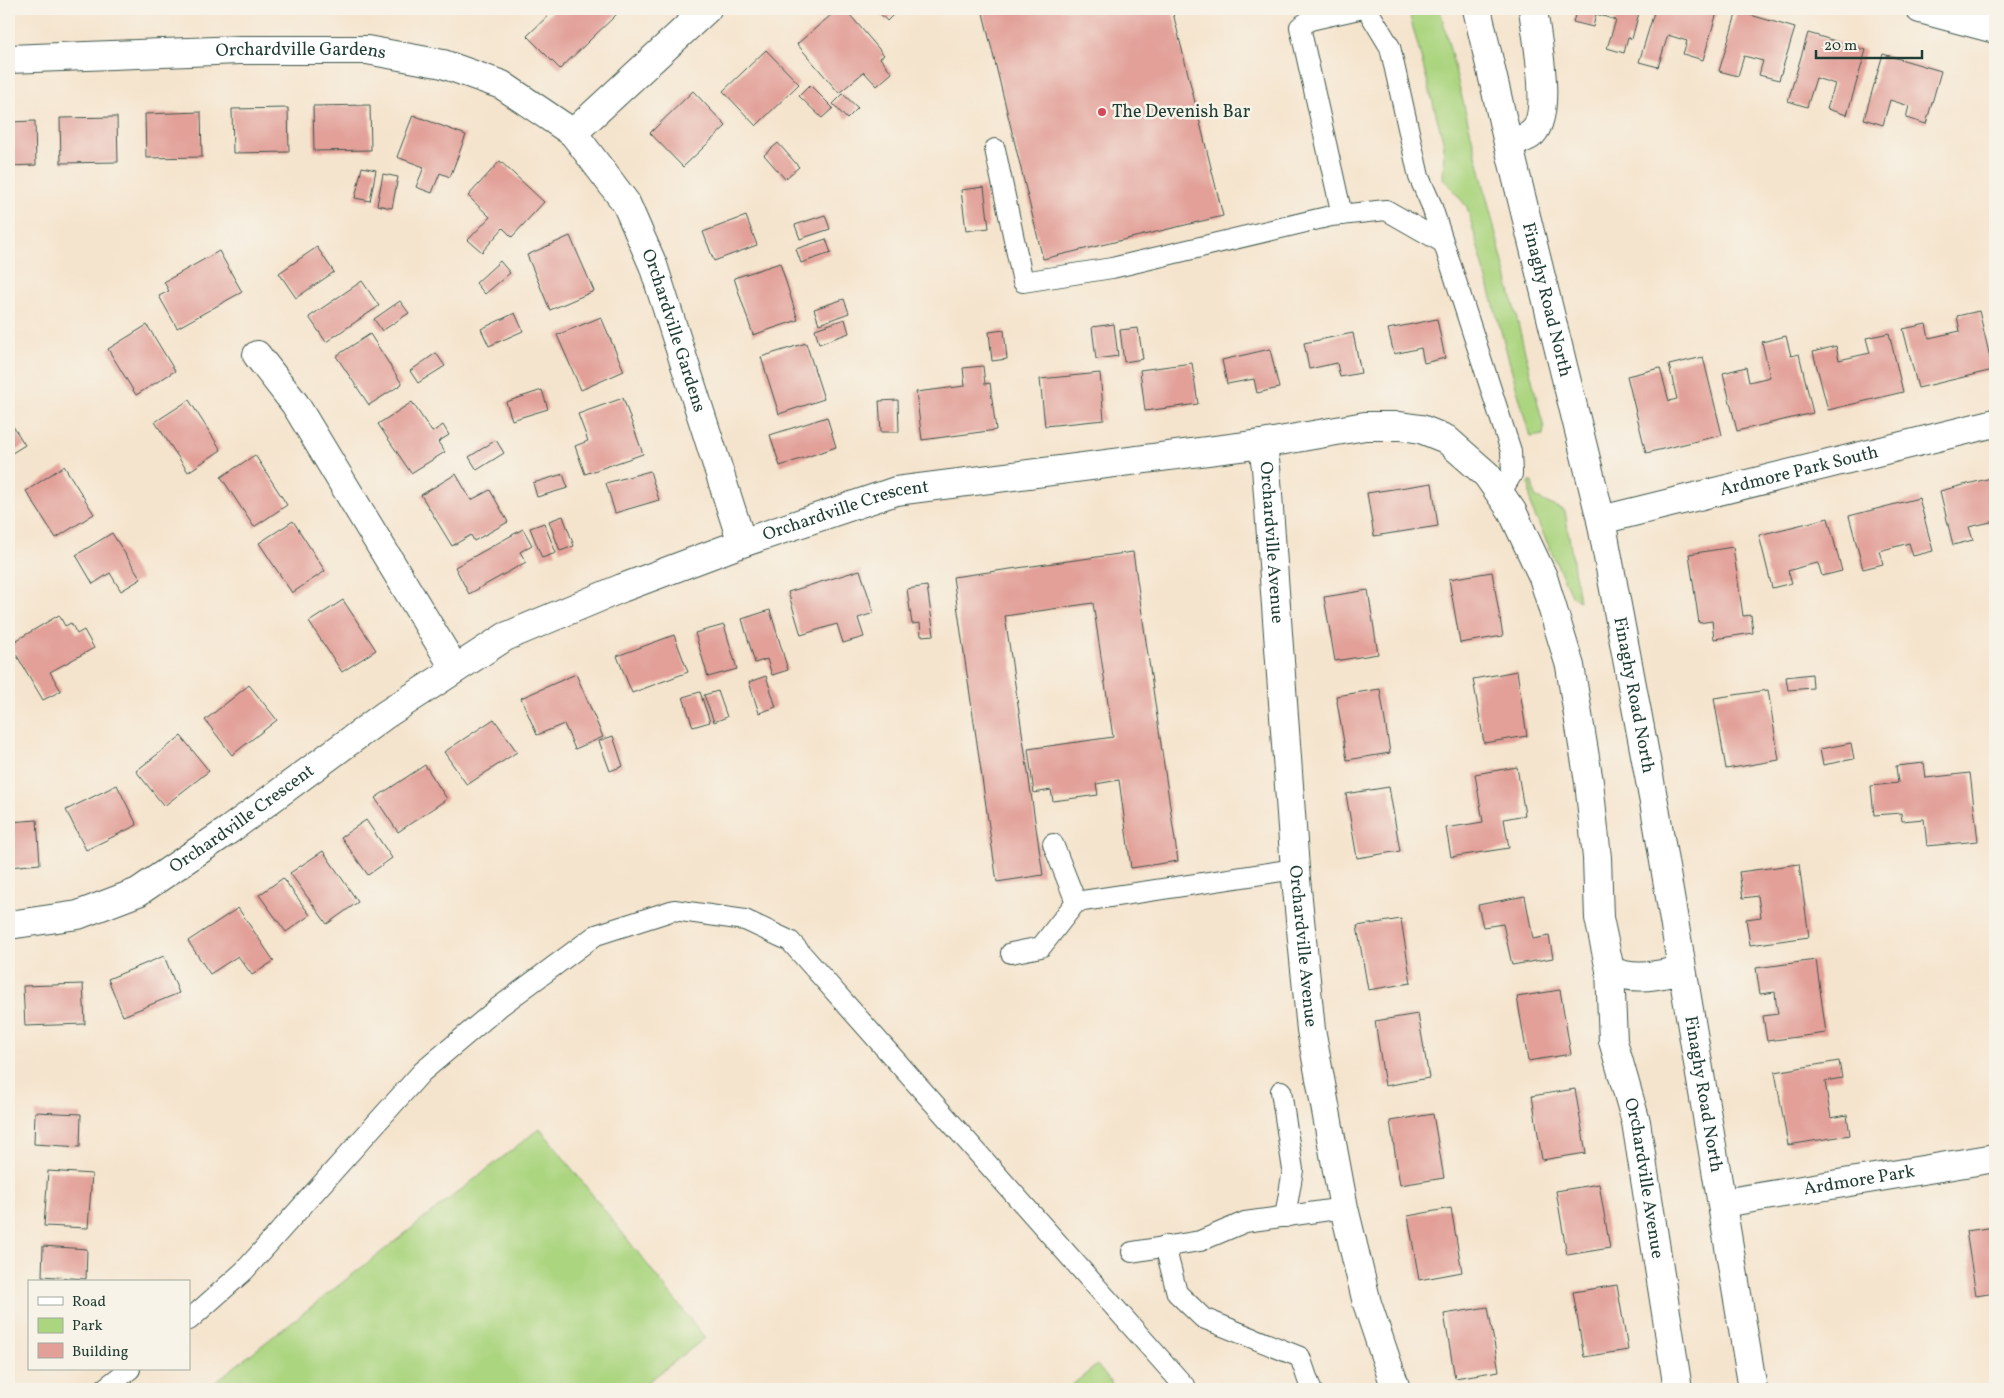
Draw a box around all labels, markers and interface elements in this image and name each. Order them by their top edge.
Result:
scale bar [1816,28,1923,60]
text: 20 m [1824,36,1857,57]
street label: Orchardville Gardens [215,38,388,66]
place label: The Devenish Bar [1112,100,1251,125]
marker: The Devenish Bar [1096,106,1108,118]
street label: Finaghy Road North [1516,220,1578,380]
street label: Orchardville Gardens [635,245,712,416]
street label: Ardmore Park South [1717,440,1881,503]
street label: Orchardville Avenue [1253,461,1290,624]
street label: Orchardville Crescent [759,474,930,548]
street label: Finaghy Road North [1607,615,1661,776]
street label: Orchardville Crescent [165,759,320,879]
street label: Orchardville Avenue [1282,864,1323,1028]
street label: Finaghy Road North [1678,1014,1729,1175]
street label: Orchardville Avenue [1617,1095,1670,1260]
street label: Ardmore Park [1802,1159,1917,1202]
legend [28,1280,190,1370]
text: Road [72,1292,106,1313]
text: Park [72,1316,103,1337]
text: Building [72,1342,129,1363]

